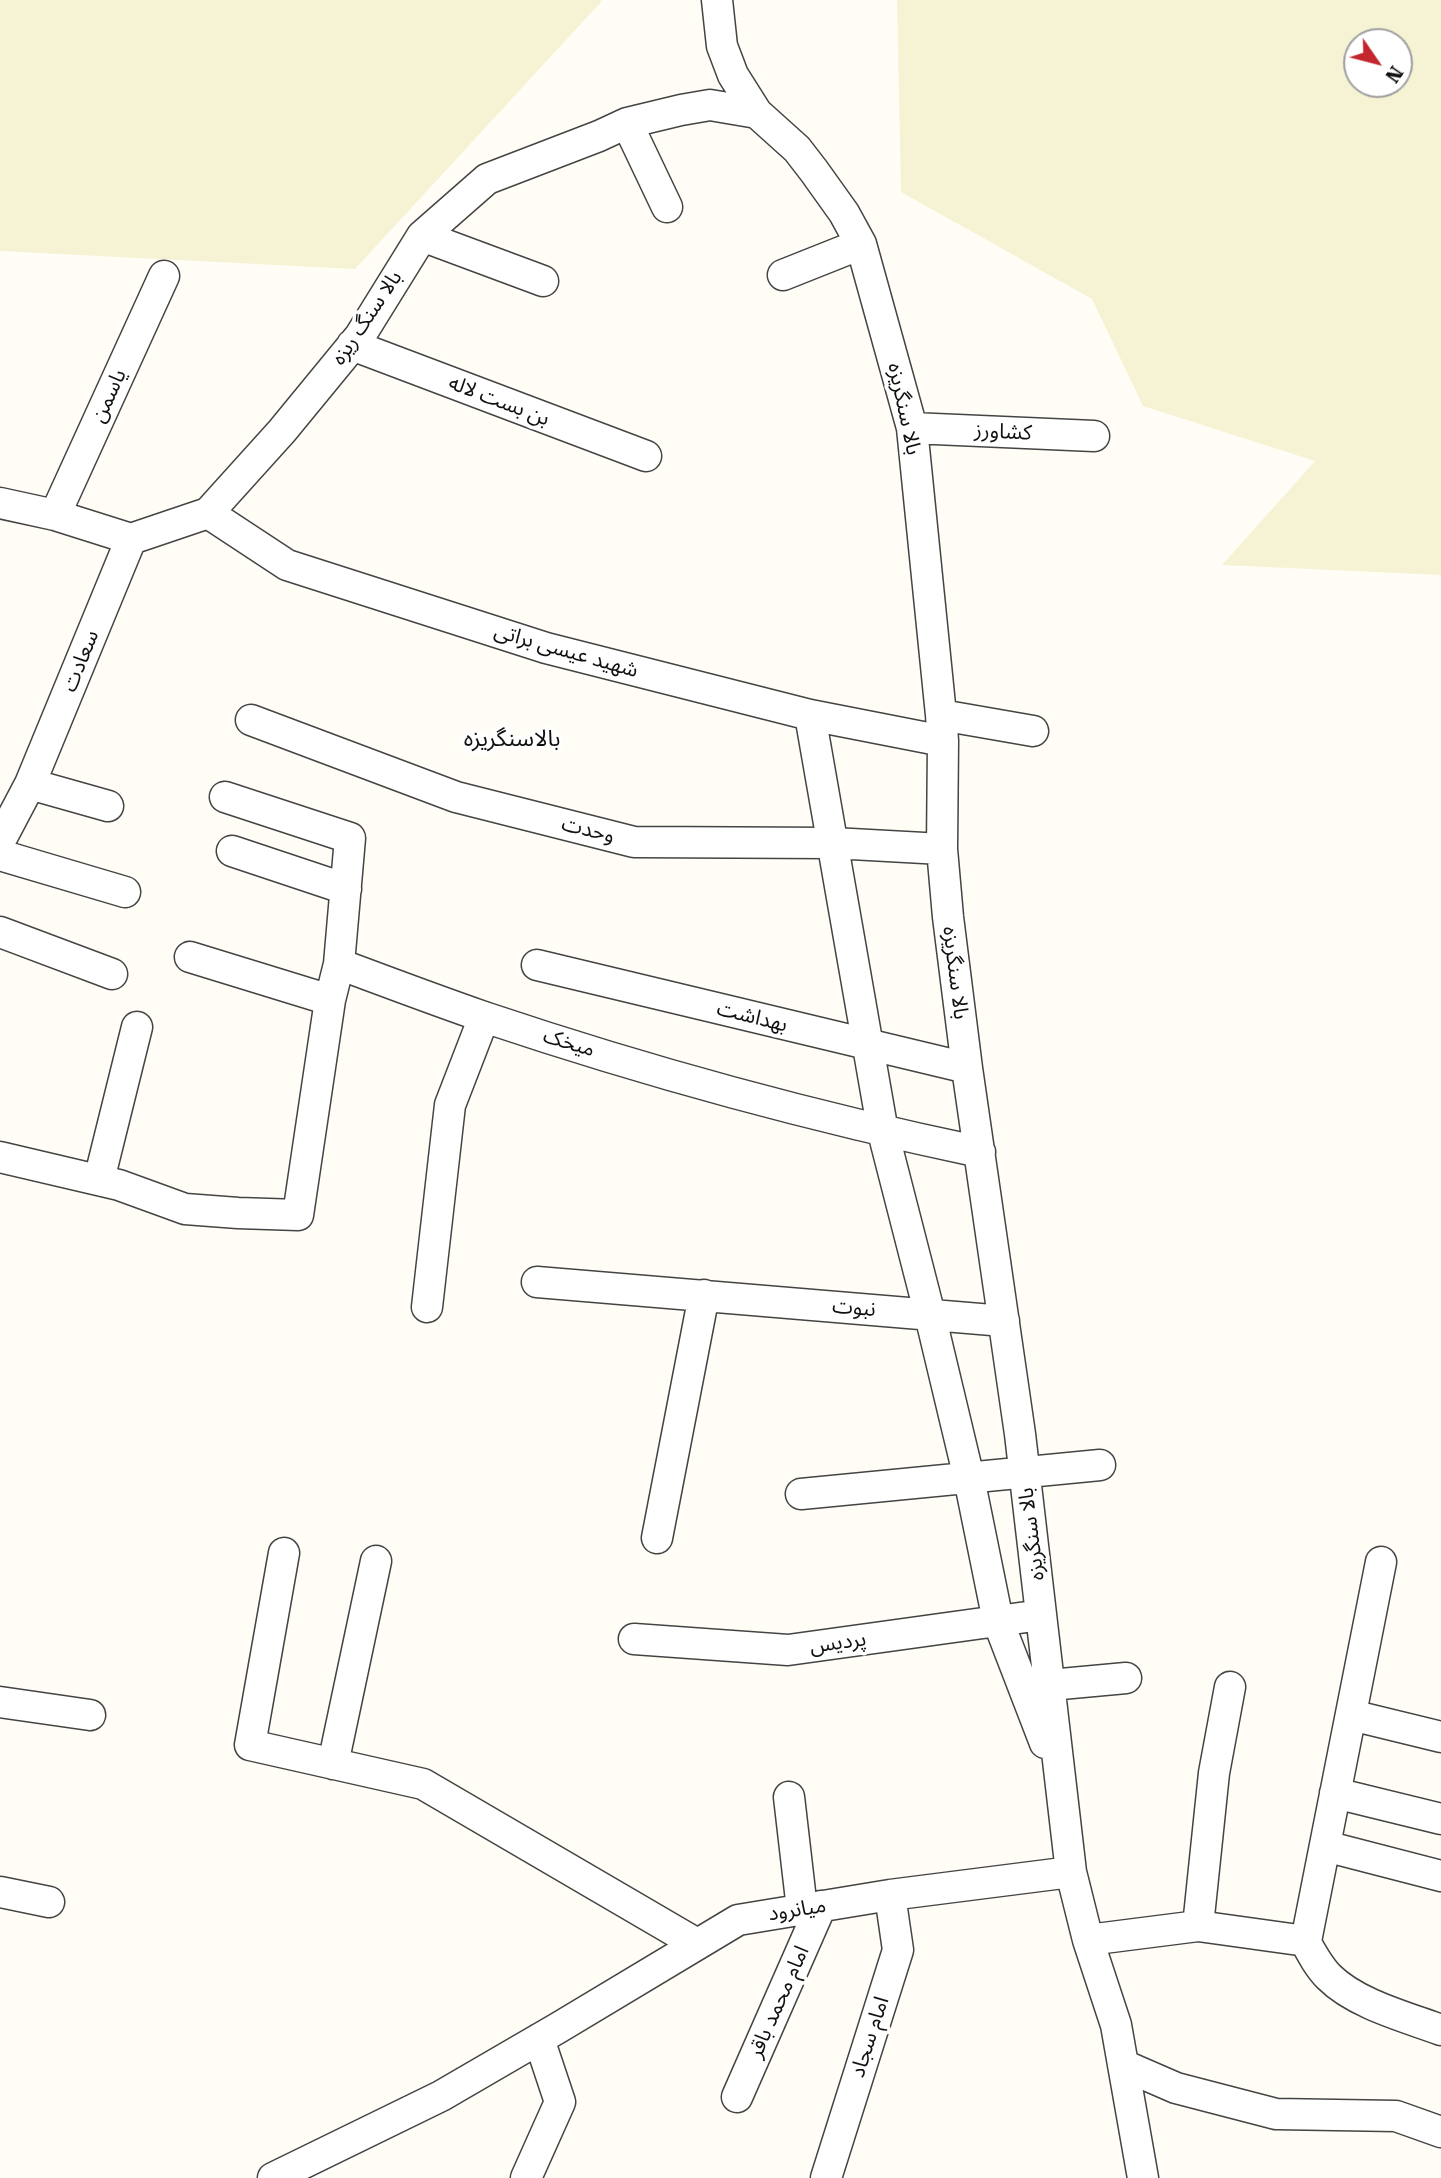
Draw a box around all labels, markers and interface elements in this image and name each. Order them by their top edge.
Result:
north arrow [1343,28,1413,98]
text: N [1380,62,1408,87]
street label: بالا سنگ ریزه [326,266,408,370]
street label: بالا سنگریزه [882,361,926,457]
street label: یاسمن [86,365,132,427]
street label: بن بست لاله [445,370,553,432]
street label: کشاورز [974,418,1032,446]
street label: شهید عیسی براتی [491,618,641,684]
street label: سعادت [57,626,105,696]
district label: بالاسنگریزه [464,725,560,753]
street label: وحدت [559,811,617,849]
street label: بالا سنگریزه [937,925,973,1021]
street label: بهداشت [714,996,790,1038]
street label: میخک [540,1023,598,1063]
street label: نبوت [831,1294,877,1322]
street label: بالا سنگریزه [1014,1486,1050,1582]
street label: پردیس [808,1627,868,1659]
street label: میانرود [766,1893,828,1927]
street label: امام محمد باقر [743,1942,815,2062]
street label: امام سجاد [845,1993,895,2081]

